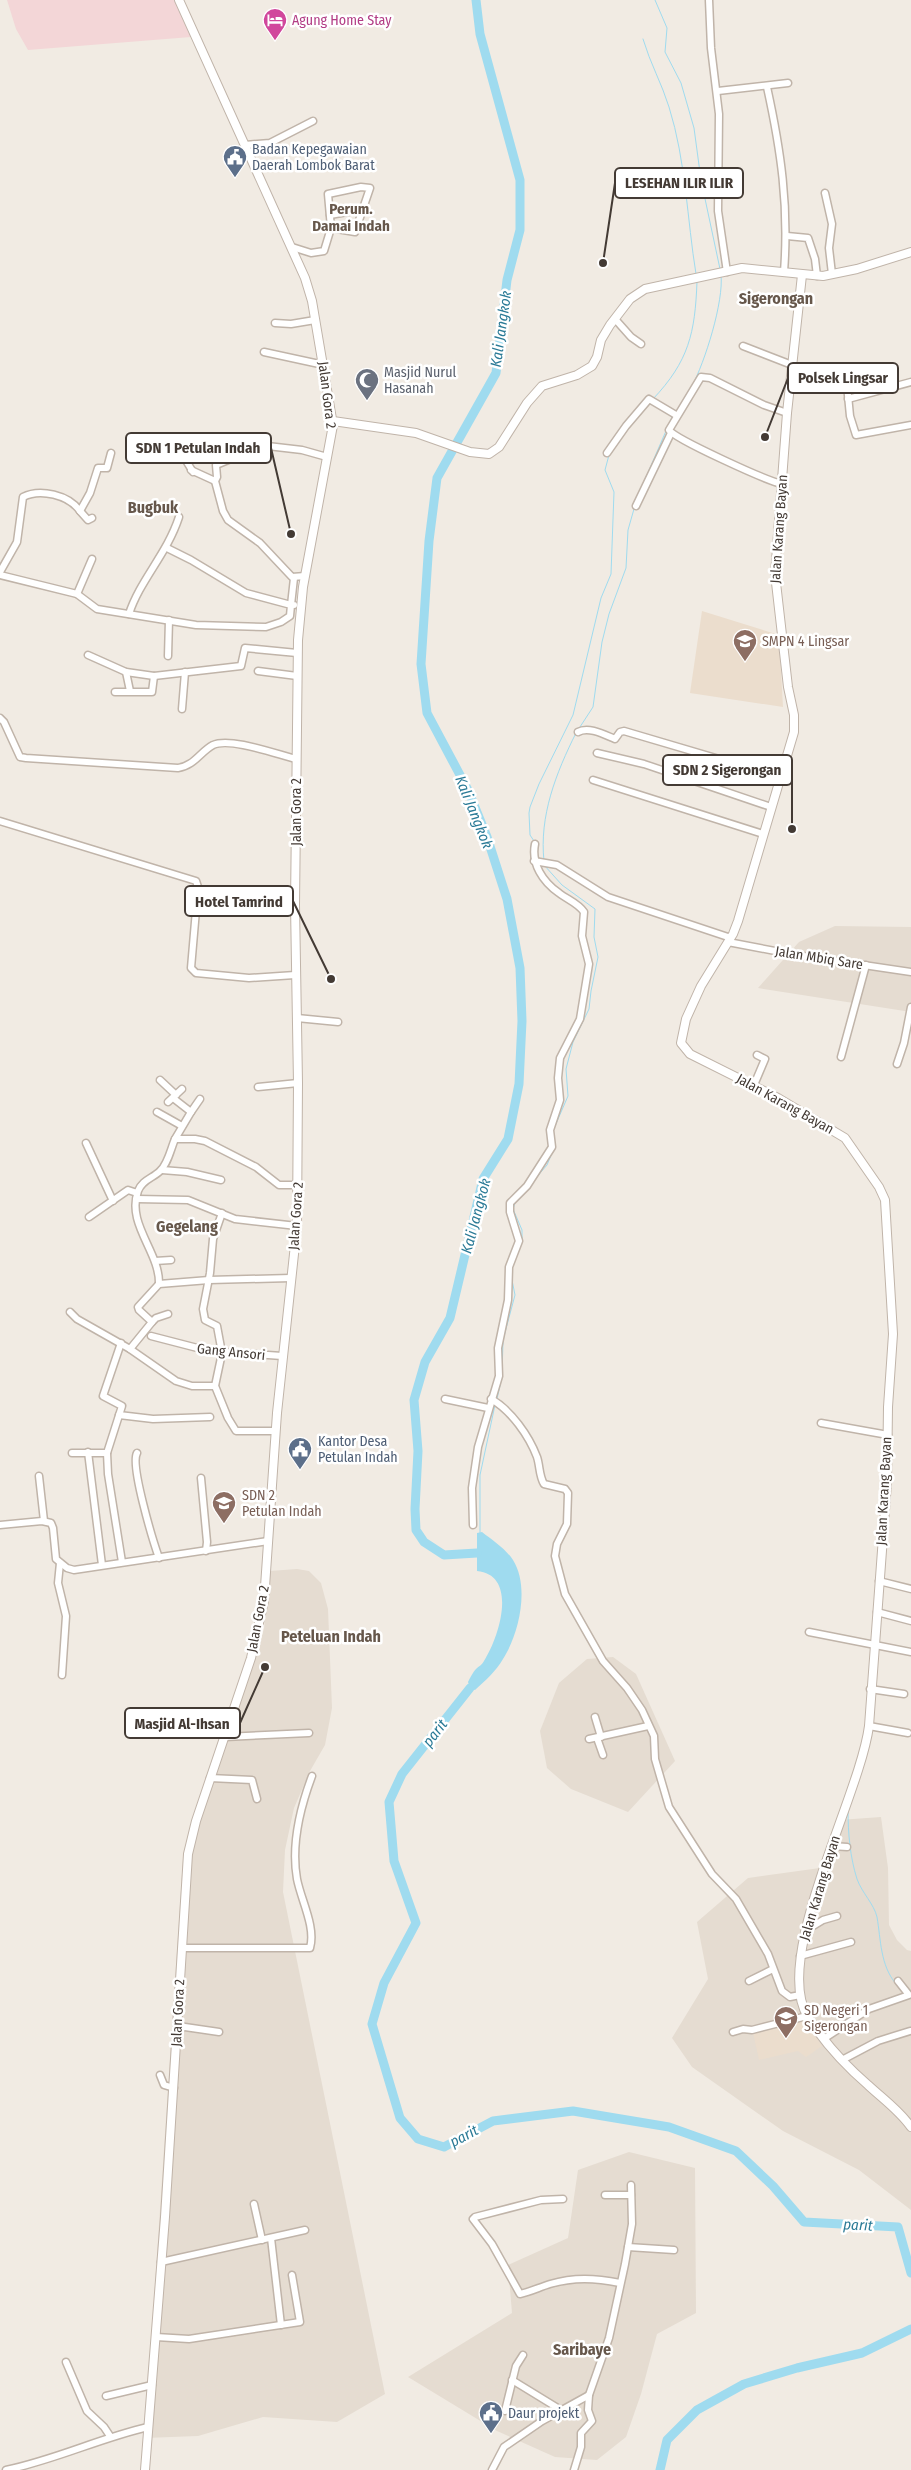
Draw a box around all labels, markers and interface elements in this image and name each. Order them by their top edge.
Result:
hotel icon: Agung Home Stay [262,7,288,41]
place label: Agung Home Stay [292,12,392,29]
place label: Badan Kepegawaian Daerah Lombok Barat [252,141,375,174]
public building icon: Badan Kepegawaian Daerah Lombok Barat [222,144,248,178]
callout: LESEHAN ILIR ILIR [615,168,743,198]
text: LESEHAN ILIR ILIR [625,174,734,192]
district label: Perum. Damai Indah [312,200,390,235]
water label: Kali Jangkok [487,289,515,368]
district label: Sigerongan [739,289,813,308]
street label: Jalan Gora 2 [314,360,340,430]
callout: Polsek Lingsar [788,363,898,393]
place label: Masjid Nurul Hasanah [384,364,457,397]
mosque icon: Masjid Nurul Hasanah [354,367,380,401]
text: Polsek Lingsar [798,369,889,387]
callout: SDN 1 Petulan Indah [126,433,271,463]
text: SDN 1 Petulan Indah [136,439,260,457]
street label: Jalan Karang Bayan [767,474,791,584]
district label: Bugbuk [128,498,179,517]
school or university icon: SMPN 4 Lingsar [732,628,758,662]
place label: SMPN 4 Lingsar [762,633,849,650]
callout: SDN 2 Sigerongan [663,755,792,785]
text: SDN 2 Sigerongan [673,761,781,779]
water label: Kali Jangkok [451,773,497,852]
street label: Jalan Gora 2 [288,778,305,846]
callout: Hotel Tamrind [185,886,293,916]
text: Hotel Tamrind [195,893,283,911]
street label: Jalan Mbiq Sare [774,943,864,973]
street label: Jalan Karang Bayan [733,1070,837,1138]
water label: Kali Jangkok [457,1176,495,1256]
street label: Jalan Gora 2 [285,1182,307,1250]
district label: Gegelang [156,1217,218,1236]
street label: Gang Ansori [196,1340,266,1364]
place label: Kantor Desa Petulan Indah [318,1433,398,1466]
public building icon: Kantor Desa Petulan Indah [287,1436,313,1470]
street label: Jalan Karang Bayan [873,1436,895,1546]
place label: SDN 2 Petulan Indah [242,1487,322,1520]
school or university icon: SDN 2 Petulan Indah [211,1490,237,1524]
street label: Jalan Gora 2 [243,1584,273,1654]
district label: Peteluan Indah [281,1627,381,1646]
callout: Masjid Al-Ihsan [125,1708,240,1738]
text: Masjid Al-Ihsan [134,1715,230,1733]
water label: parit [419,1716,451,1750]
street label: Jalan Karang Bayan [796,1833,844,1943]
street label: Jalan Gora 2 [168,1979,188,2047]
place label: SD Negeri 1 Sigerongan [804,2002,868,2035]
school or university icon: SD Negeri 1 Sigerongan [773,2005,799,2039]
water label: parit [447,2121,481,2151]
water label: parit [843,2215,873,2235]
district label: Saribaye [553,2340,611,2359]
public building icon: Daur projekt [478,2400,504,2434]
place label: Daur projekt [508,2405,580,2422]

